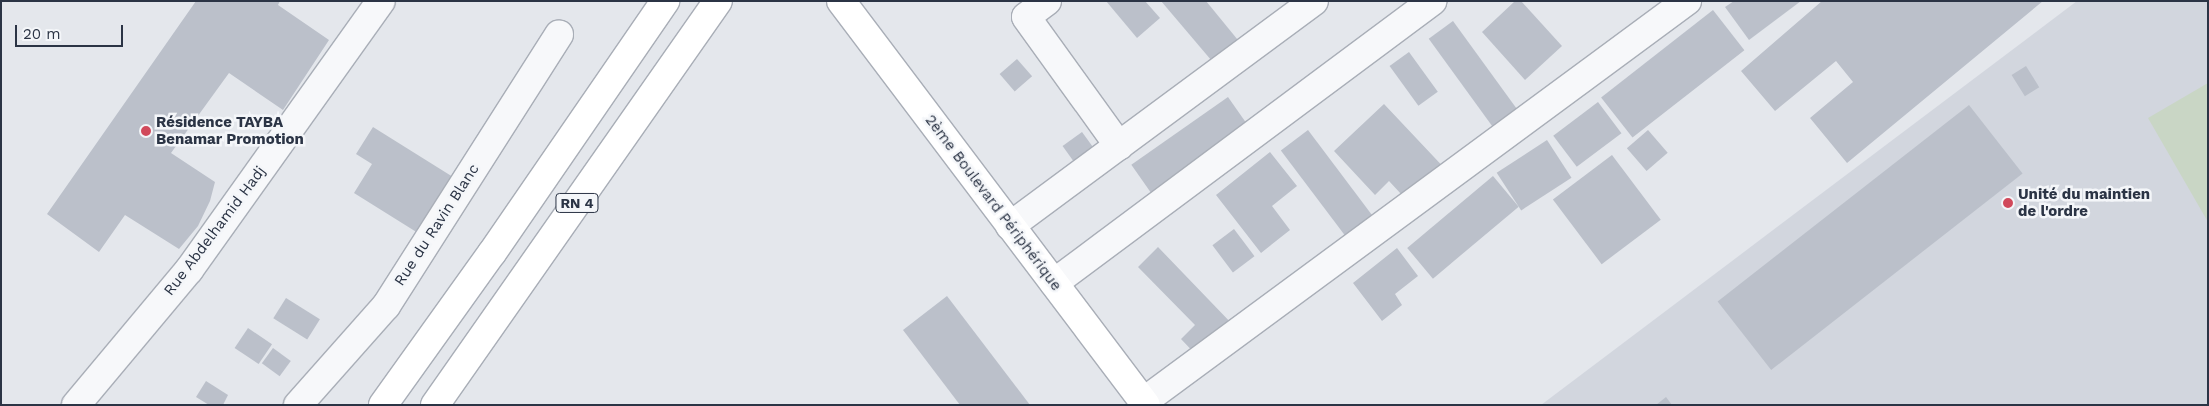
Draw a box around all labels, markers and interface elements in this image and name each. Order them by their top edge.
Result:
scale bar [18,15,125,47]
text: 20 m [23,25,61,43]
street label: 2ème Boulevard Périphérique [921,111,1065,295]
place label: Résidence TAYBA Benamar Promotion [156,113,304,148]
marker: Résidence TAYBA Benamar Promotion [140,125,152,137]
street label: Rue du Ravin Blanc [391,161,483,289]
street label: Rue Abdelhamid Hadj [160,162,270,300]
place label: Unité du maintien de l'ordre [2018,185,2150,220]
road number: RN 4 [554,192,600,214]
marker: Unité du maintien de l'ordre [2002,197,2014,209]

